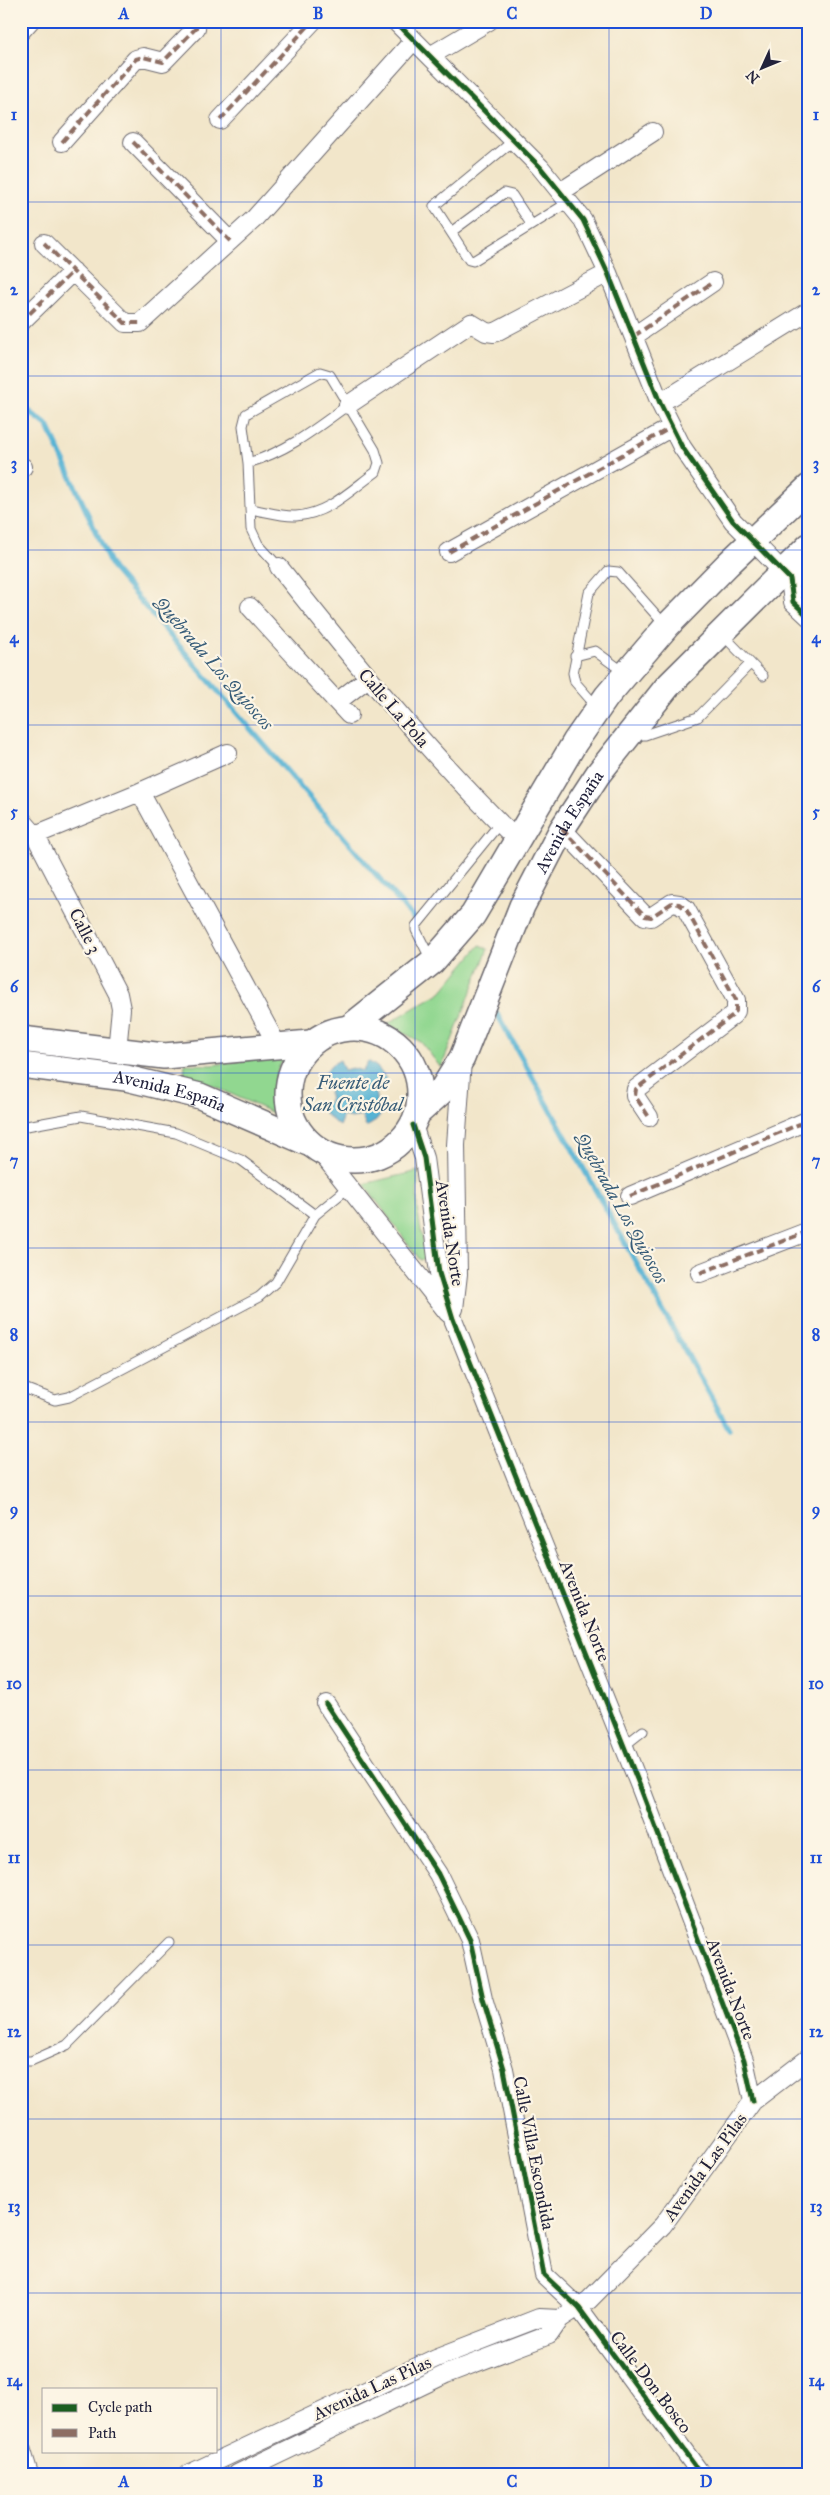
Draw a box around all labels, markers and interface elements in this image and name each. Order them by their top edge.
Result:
text: A [118,4,130,23]
text: B [313,4,323,23]
text: C [507,4,518,23]
text: D [700,4,713,23]
north arrow [738,42,788,92]
text: N [743,66,763,87]
text: 1 [11,105,18,124]
text: 1 [813,105,820,124]
text: 2 [10,280,19,299]
text: 2 [812,280,821,299]
text: 3 [11,454,17,474]
text: 3 [813,454,819,474]
water label: Quebrada Los Quioscos [149,591,279,735]
text: 4 [10,628,20,648]
text: 4 [812,628,822,648]
street label: Calle La Pola [354,664,434,752]
street label: Avenida España [530,766,609,878]
text: 5 [10,802,18,821]
text: 5 [812,802,820,821]
street label: Calle 3 [64,905,106,957]
text: 6 [10,977,19,996]
text: 6 [812,977,821,996]
street label: Avenida España [111,1065,230,1117]
water label: Fuente de San Cristóbal [302,1071,405,1116]
water label: Quebrada Los Quioscos [570,1127,673,1288]
text: 7 [10,1151,19,1170]
text: 7 [812,1151,821,1170]
street label: Avenida Norte [431,1177,469,1288]
text: 8 [10,1325,18,1344]
text: 8 [812,1325,820,1344]
text: 9 [10,1500,18,1520]
text: 9 [812,1500,820,1520]
street label: Avenida Norte [554,1556,615,1665]
text: 10 [6,1674,22,1693]
text: 10 [808,1674,824,1693]
text: 11 [8,1848,21,1867]
text: 11 [810,1848,823,1867]
street label: Avenida Norte [701,1934,760,2043]
text: 12 [7,2022,22,2041]
text: 12 [809,2022,824,2041]
street label: Calle Villa Escondida [508,2074,560,2232]
street label: Avenida Las Pilas [658,2109,752,2226]
text: 13 [8,2197,20,2217]
text: 13 [810,2197,822,2217]
street label: Calle Don Bosco [605,2326,697,2438]
street label: Avenida Las Pilas [308,2351,435,2425]
text: 14 [6,2371,23,2391]
text: 14 [808,2371,825,2391]
legend [42,2388,218,2452]
text: Cycle path [88,2398,153,2416]
text: Path [88,2424,117,2442]
text: A [118,2472,130,2491]
text: B [313,2472,323,2491]
text: C [507,2472,518,2491]
text: D [700,2472,713,2491]

